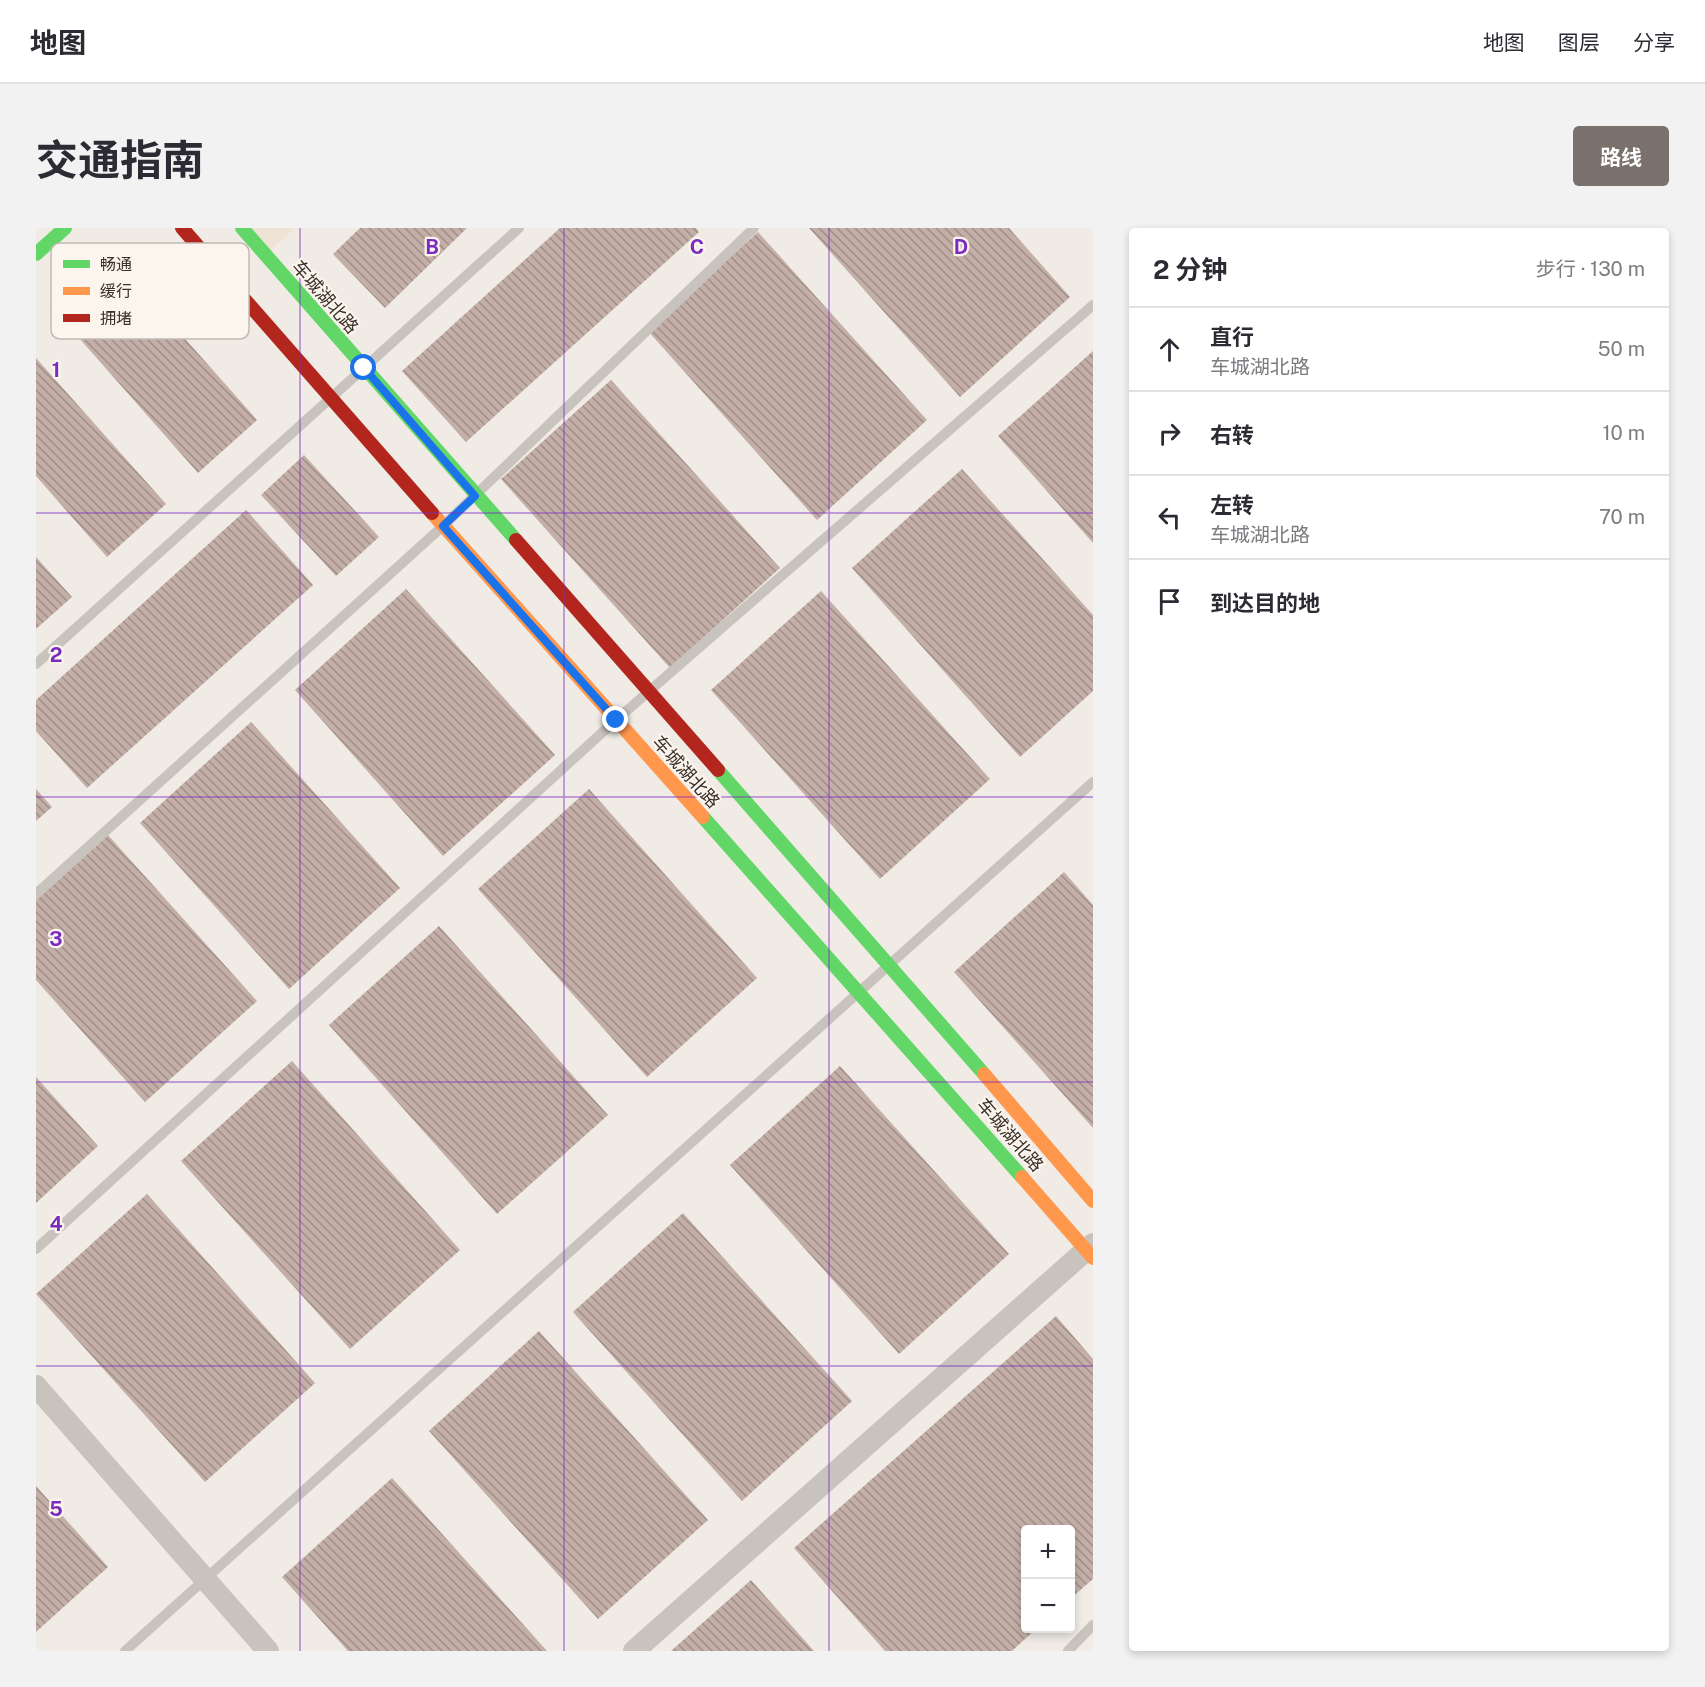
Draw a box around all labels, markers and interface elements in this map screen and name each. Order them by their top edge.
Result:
text: 地图 [30,26,86,59]
text: 地图 [1483,30,1525,55]
text: 图层 [1558,30,1600,55]
text: 分享 [1633,30,1675,55]
button: 路线 [1573,126,1669,186]
text: 交通指南 [36,135,204,184]
text: B [425,235,439,259]
text: C [690,235,704,259]
text: D [954,235,968,259]
legend [51,243,249,339]
text: 2 分钟 [1153,254,1227,285]
text: 畅通 [100,255,132,274]
street label: 车城湖北路 [288,256,363,338]
text: 步行 · 130 m [1536,257,1645,281]
text: 缓行 [100,282,132,301]
text: 拥堵 [100,309,132,328]
text: 直行 [1210,324,1254,350]
icon: ahead [1153,333,1186,366]
text: 50 m [1598,337,1645,361]
route start [350,354,376,380]
text: 车城湖北路 [1210,355,1310,379]
text: 1 [52,358,60,382]
icon: right [1153,417,1186,450]
text: 10 m [1602,421,1645,445]
text: 右转 [1210,422,1254,448]
text: 左转 [1210,492,1254,518]
icon: left [1153,501,1186,534]
text: 70 m [1599,505,1645,529]
text: 车城湖北路 [1210,523,1310,547]
icon: arrive [1153,585,1186,618]
text: 到达目的地 [1210,590,1320,616]
text: 2 [50,643,62,667]
route end [602,706,628,732]
street label: 车城湖北路 [648,731,724,812]
text: 3 [49,927,63,951]
street label: 车城湖北路 [973,1094,1048,1176]
text: 4 [49,1212,63,1236]
text: 5 [49,1497,63,1521]
map controls [1021,1525,1075,1633]
button: + [1021,1525,1075,1579]
button: − [1021,1579,1075,1633]

